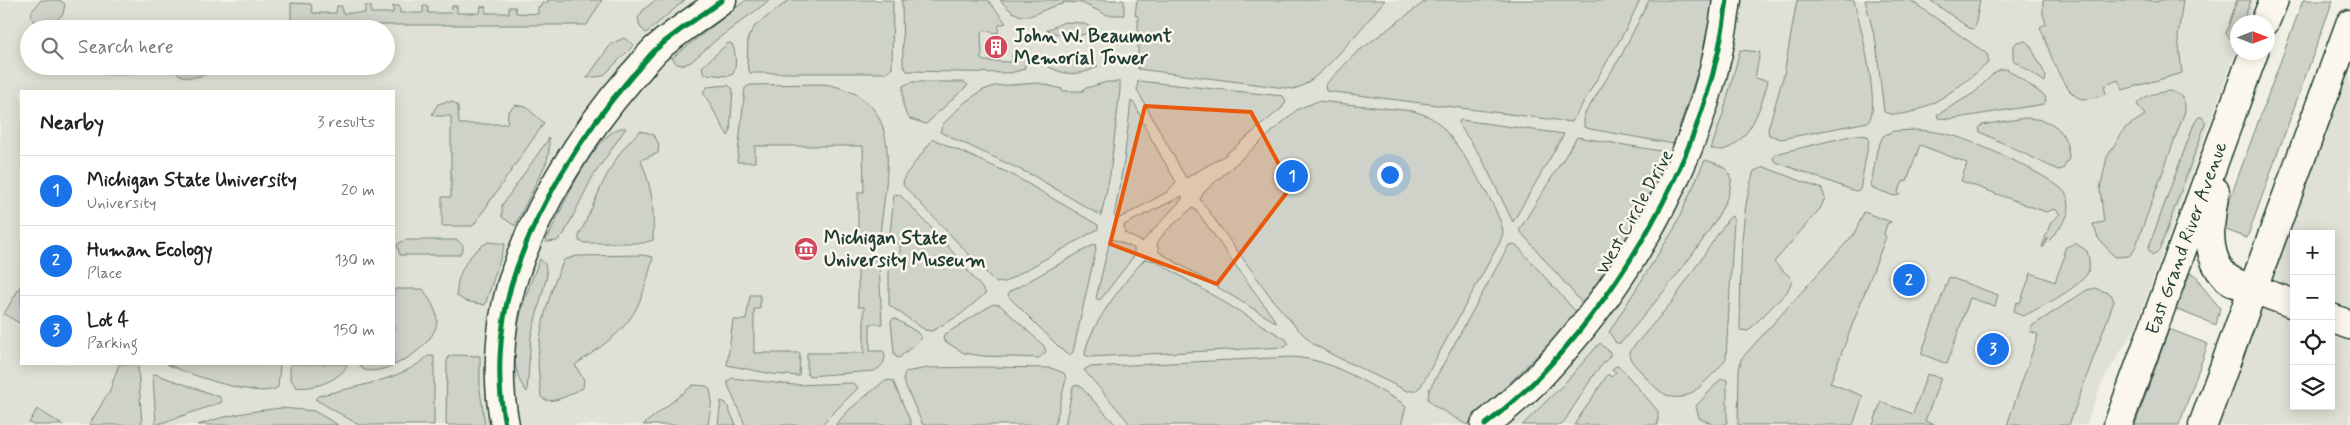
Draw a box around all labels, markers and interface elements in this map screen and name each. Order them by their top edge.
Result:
north arrow [2230,15,2275,60]
search box [20,20,395,75]
place label: John W. Beaumont Memorial Tower [1014,24,1172,71]
icon: search [38,34,66,62]
building icon: John W. Beaumont Memorial Tower [983,34,1009,60]
text: Search here [78,35,174,60]
text: Nearby [40,109,104,137]
text: 3 results [317,112,375,133]
street label: East Grand River Avenue [2140,138,2233,338]
street label: West Circle Drive [1590,145,1680,279]
pin: 1 [1276,157,1308,195]
your location [1377,162,1403,188]
text: Michigan State University [87,168,297,193]
text: 1 [52,180,60,201]
text: 20 m [341,180,375,201]
text: University [87,193,157,214]
place label: Michigan State University Museum [824,226,986,273]
map controls [2290,230,2335,410]
button: + [2290,230,2335,275]
museum icon: Michigan State University Museum [793,236,819,262]
text: Human Ecology [87,238,212,263]
text: 2 [52,250,60,271]
text: 130 m [334,250,375,271]
pin: 2 [1893,261,1925,299]
text: Place [87,263,122,284]
button: − [2290,275,2335,320]
text: Lot 4 [87,308,129,333]
text: 3 [52,320,60,341]
text: 150 m [333,320,375,341]
button: locate [2290,320,2335,365]
pin: 3 [1977,330,2009,368]
text: Parking [87,333,138,354]
button: layers [2290,365,2335,410]

